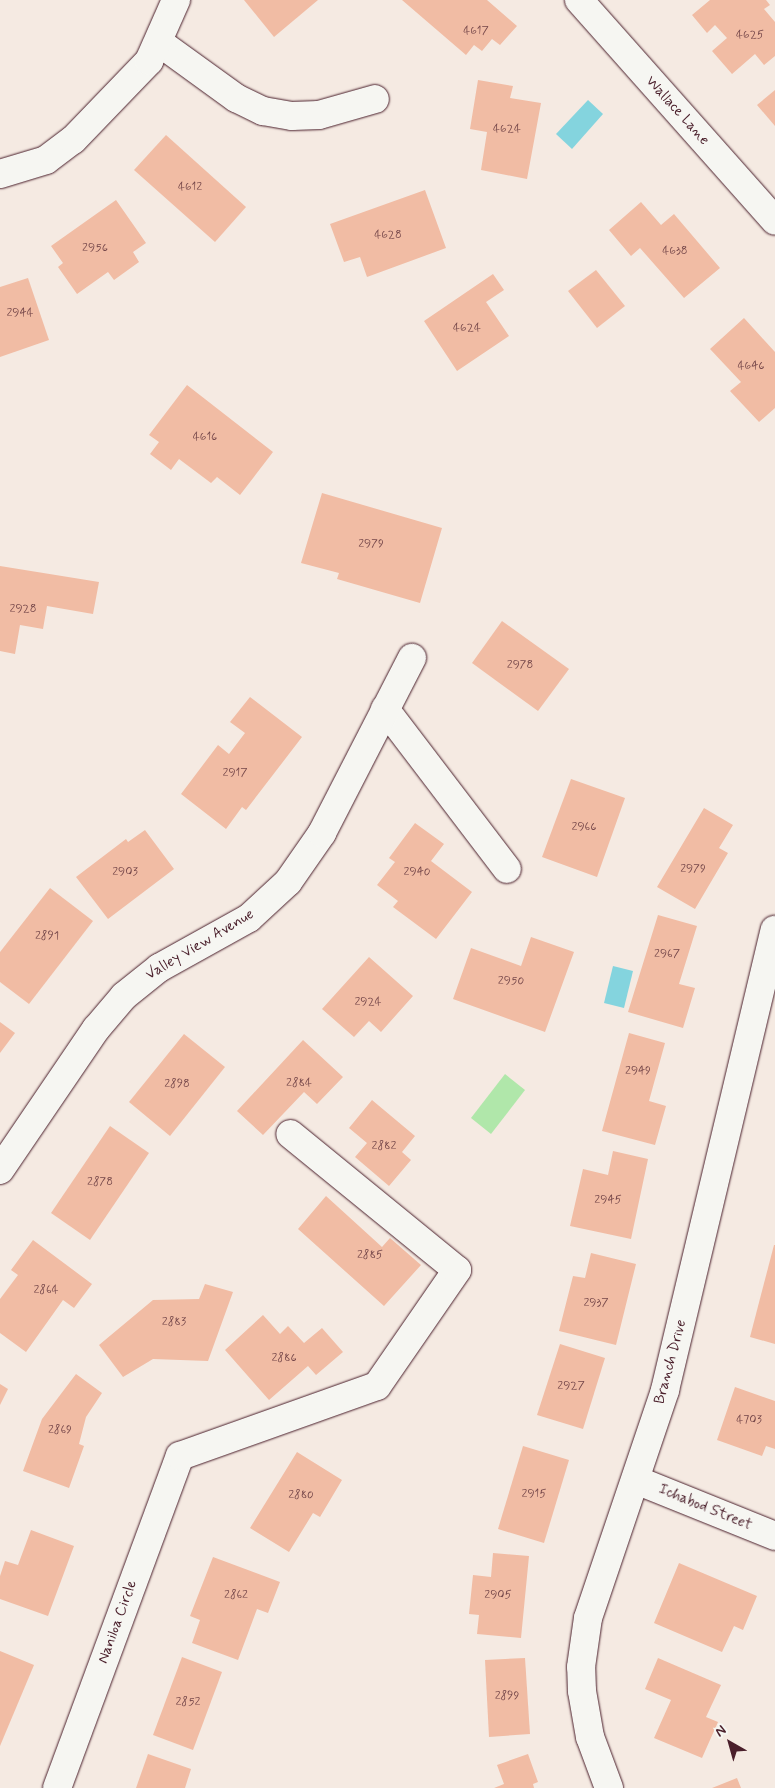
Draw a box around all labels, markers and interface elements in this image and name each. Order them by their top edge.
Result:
house number: 4617 [463,25,489,39]
house number: 4625 [736,29,764,43]
street label: Wallace Lane [642,74,712,148]
house number: 4624 [493,123,521,137]
house number: 4612 [178,181,202,195]
house number: 4628 [374,229,402,243]
house number: 2956 [82,242,108,256]
house number: 4638 [662,245,688,259]
house number: 2944 [6,307,34,321]
house number: 4624 [453,322,481,336]
house number: 4646 [738,360,764,374]
house number: 4616 [193,431,217,445]
house number: 2979 [358,538,384,552]
house number: 2928 [10,603,36,617]
house number: 2978 [507,659,533,673]
house number: 2917 [223,767,247,781]
house number: 2966 [572,821,596,835]
house number: 2979 [680,863,706,877]
house number: 2903 [112,866,138,880]
house number: 2940 [404,866,430,880]
street label: Valley View Avenue [143,906,257,984]
house number: 2891 [35,930,59,944]
house number: 2967 [654,948,680,962]
house number: 2950 [498,975,524,989]
house number: 2924 [354,996,382,1010]
house number: 2949 [625,1065,651,1079]
house number: 2884 [286,1077,312,1091]
house number: 2898 [164,1078,190,1092]
house number: 2882 [372,1140,396,1154]
house number: 2878 [87,1176,113,1190]
house number: 2945 [594,1194,622,1208]
house number: 2885 [357,1249,383,1263]
house number: 2864 [33,1284,59,1298]
house number: 2937 [583,1297,609,1311]
house number: 2883 [162,1316,186,1330]
street label: Branch Drive [651,1318,691,1406]
house number: 2886 [271,1352,297,1366]
house number: 2927 [557,1380,585,1394]
house number: 4703 [736,1414,762,1428]
house number: 2869 [48,1424,72,1438]
street label: Ichabod Street [656,1481,754,1535]
house number: 2915 [522,1488,546,1502]
house number: 2880 [288,1489,314,1503]
street label: Naniloa Circle [95,1578,141,1666]
house number: 2862 [224,1589,248,1603]
house number: 2905 [484,1589,512,1603]
house number: 2899 [495,1690,519,1704]
house number: 2852 [175,1696,201,1710]
north arrow [705,1718,755,1768]
text: N [712,1721,730,1741]

